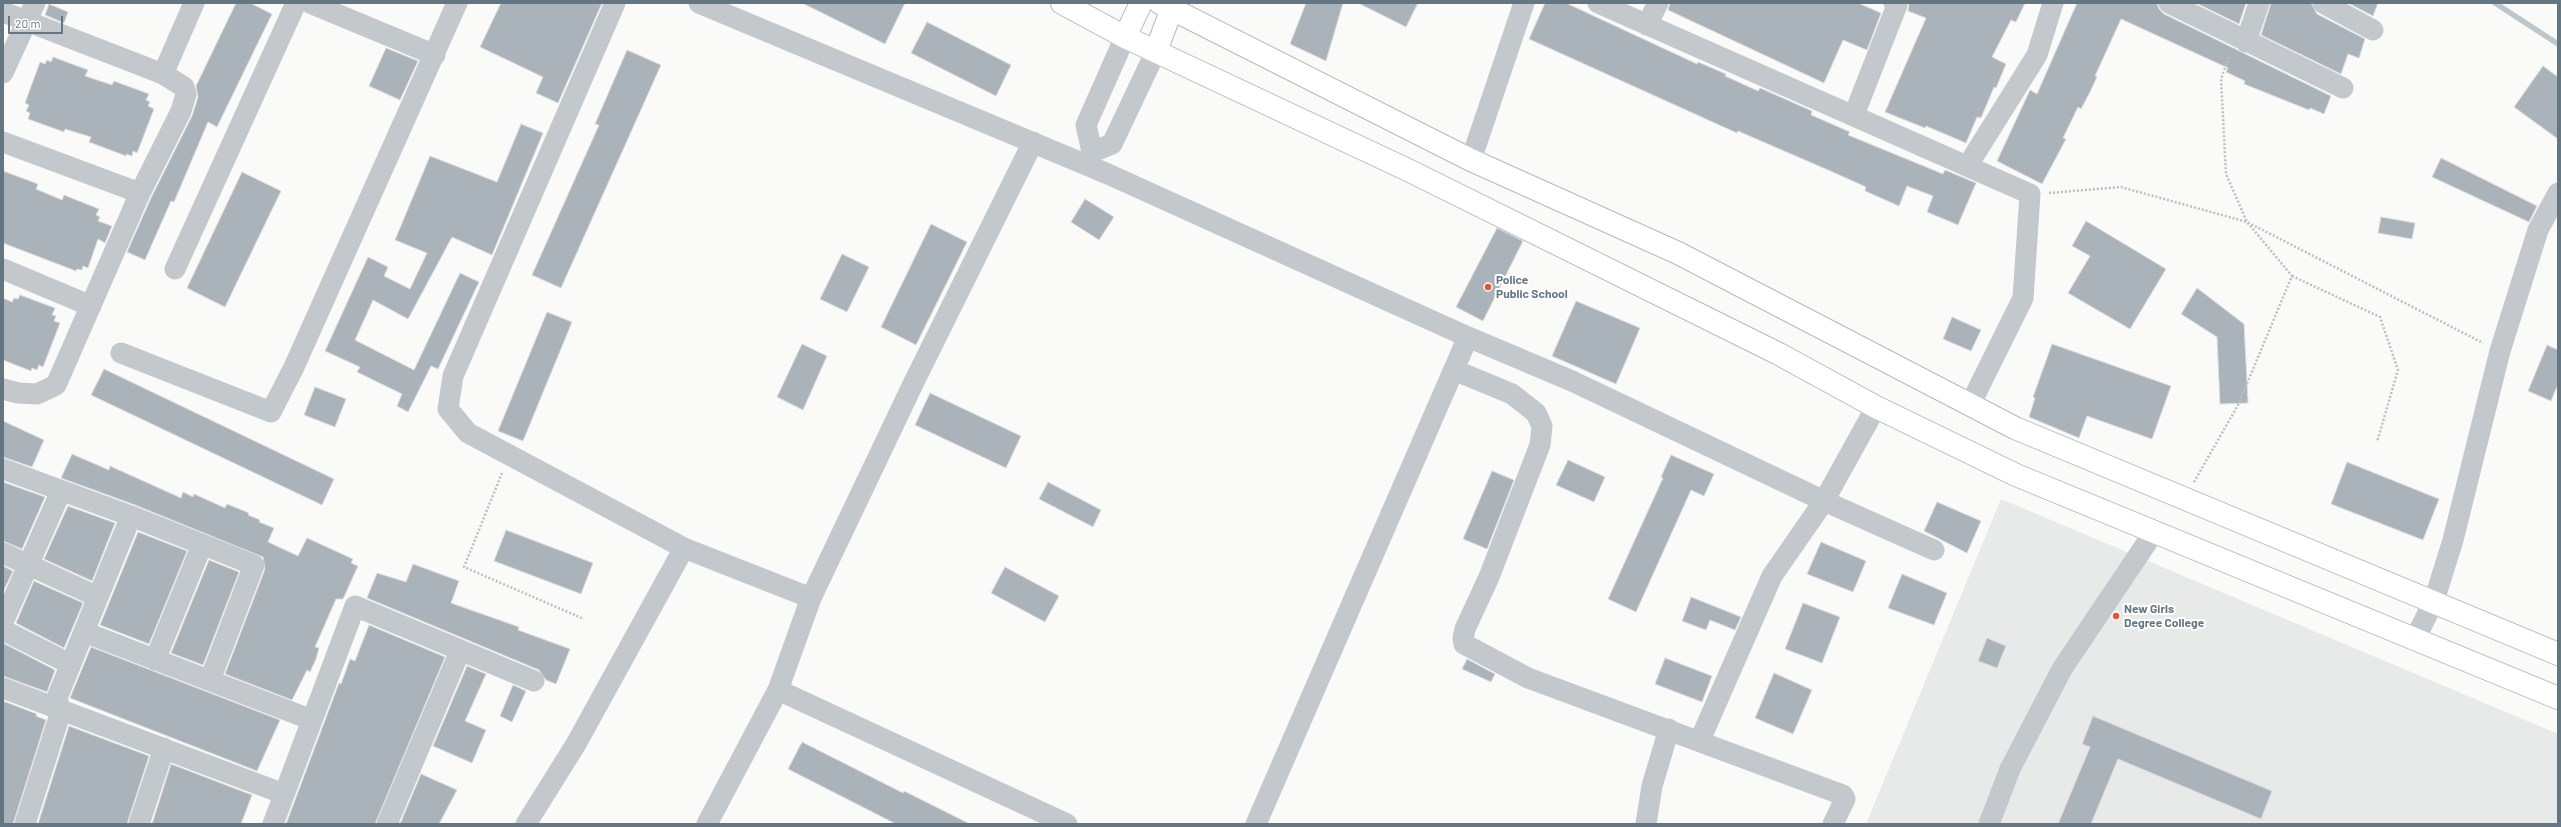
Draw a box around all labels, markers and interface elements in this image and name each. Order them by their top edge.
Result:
scale bar [10,8,65,34]
text: 20 m [15,16,41,30]
place label: Police Public School [1496,273,1568,301]
marker: Police Public School [1483,282,1493,292]
place label: New Girls Degree College [2124,602,2204,630]
marker: New Girls Degree College [2111,611,2121,621]

